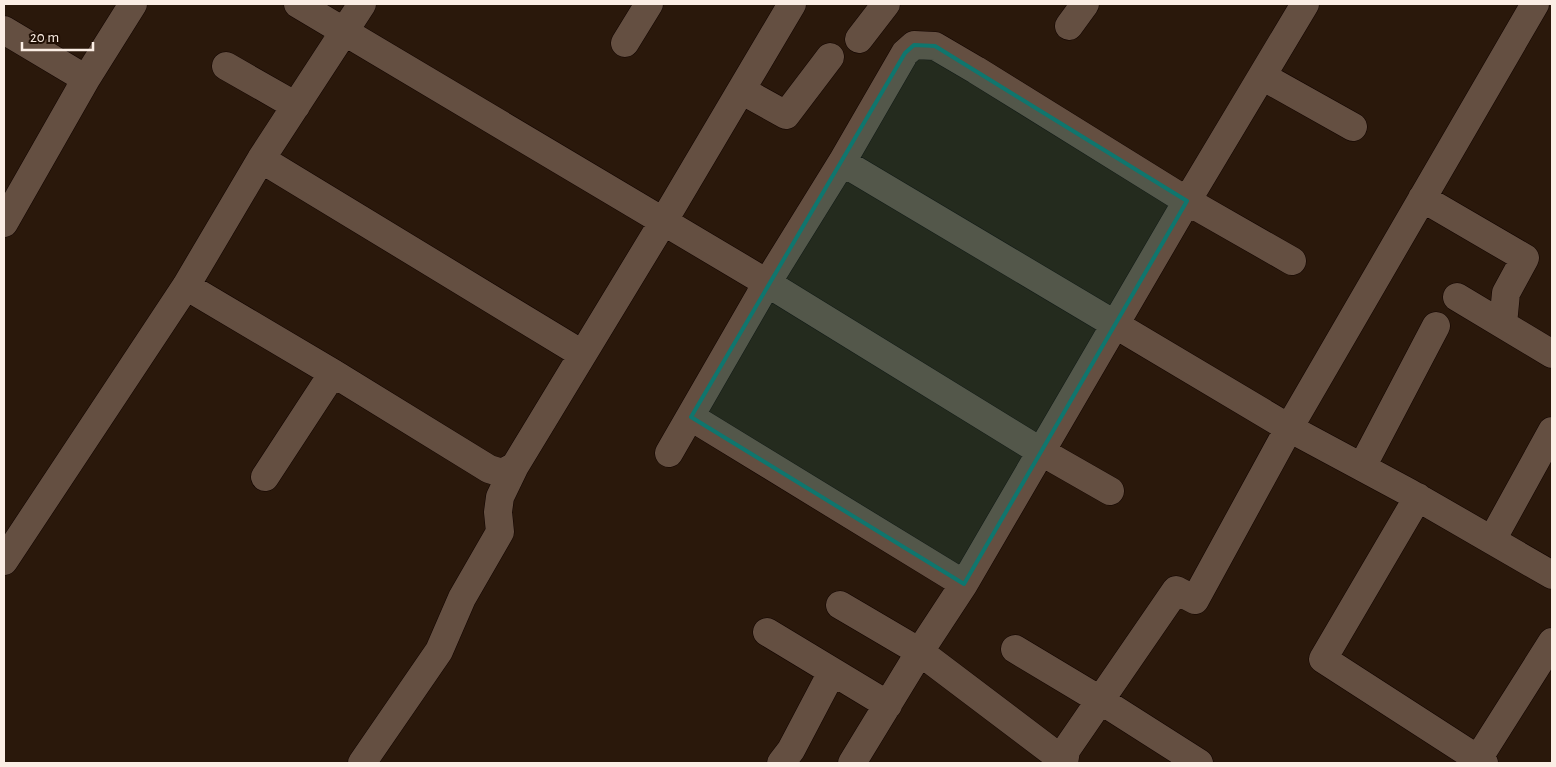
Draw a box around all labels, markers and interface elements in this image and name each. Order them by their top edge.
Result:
scale bar [22,20,94,52]
text: 20 m [30,30,59,45]

